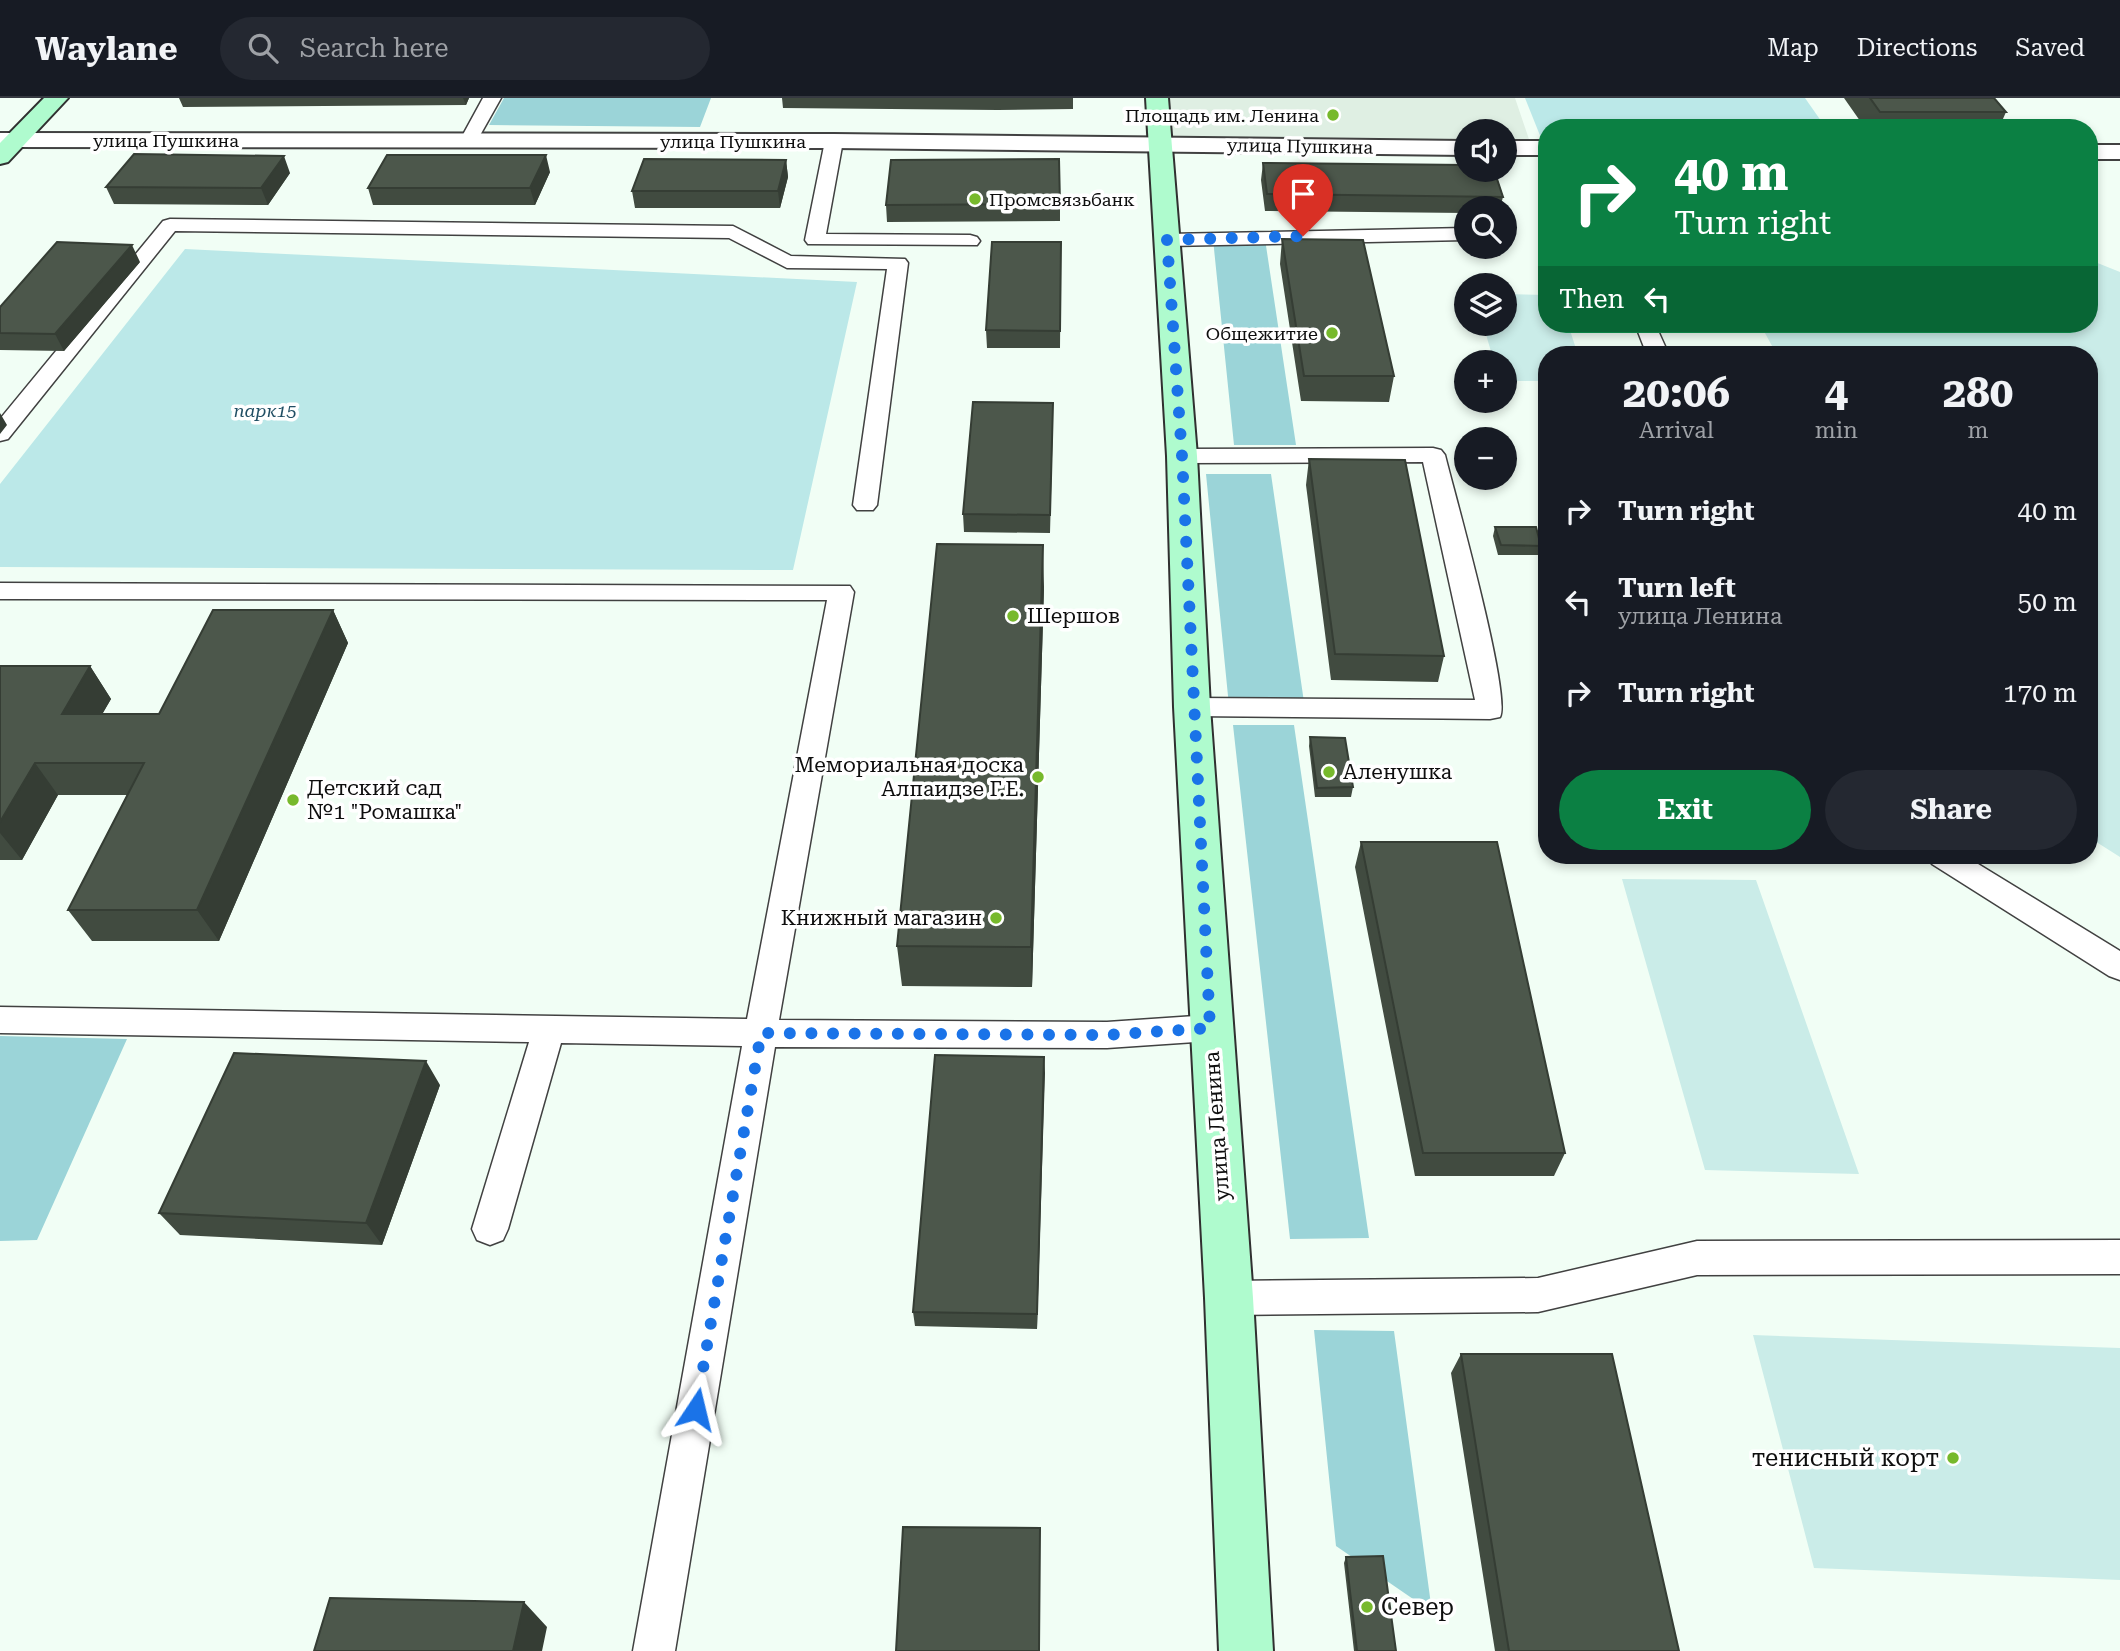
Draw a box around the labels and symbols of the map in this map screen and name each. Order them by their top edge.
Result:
place label: Площадь им. Ленина [1125,105,1319,126]
marker: Площадь им. Ленина [1325,107,1341,123]
street label: улица Пушкина [93,130,239,151]
street label: улица Пушкина [660,131,806,152]
street label: улица Пушкина [1227,134,1373,158]
pin [1273,164,1333,236]
place label: Промсвязьбанк [989,189,1135,210]
marker: Промсвязьбанк [967,191,983,207]
place label: Общежитие [1206,323,1318,344]
marker: Общежитие [1324,325,1340,341]
park label: парк15 [233,400,297,421]
place label: Шершов [1027,604,1120,628]
marker: Шершов [1005,608,1021,624]
place label: Мемориальная доска Алпаидзе Г.Е. [795,753,1025,801]
place label: Аленушка [1343,760,1453,784]
marker: Аленушка [1321,764,1337,780]
marker: Мемориальная доска Алпаидзе Г.Е. [1030,769,1046,785]
place label: Детский сад №1 "Ромашка" [307,776,462,824]
marker: Детский сад №1 "Ромашка" [285,792,301,808]
place label: Книжный магазин [781,906,982,930]
marker: Книжный магазин [988,910,1004,926]
street label: улица Ленина [1200,1050,1234,1202]
position arrow [659,1372,733,1446]
place label: тенисный корт [1752,1444,1939,1472]
marker: тенисный корт [1945,1450,1961,1466]
place label: Север [1381,1593,1454,1621]
marker: Север [1359,1599,1375,1615]

